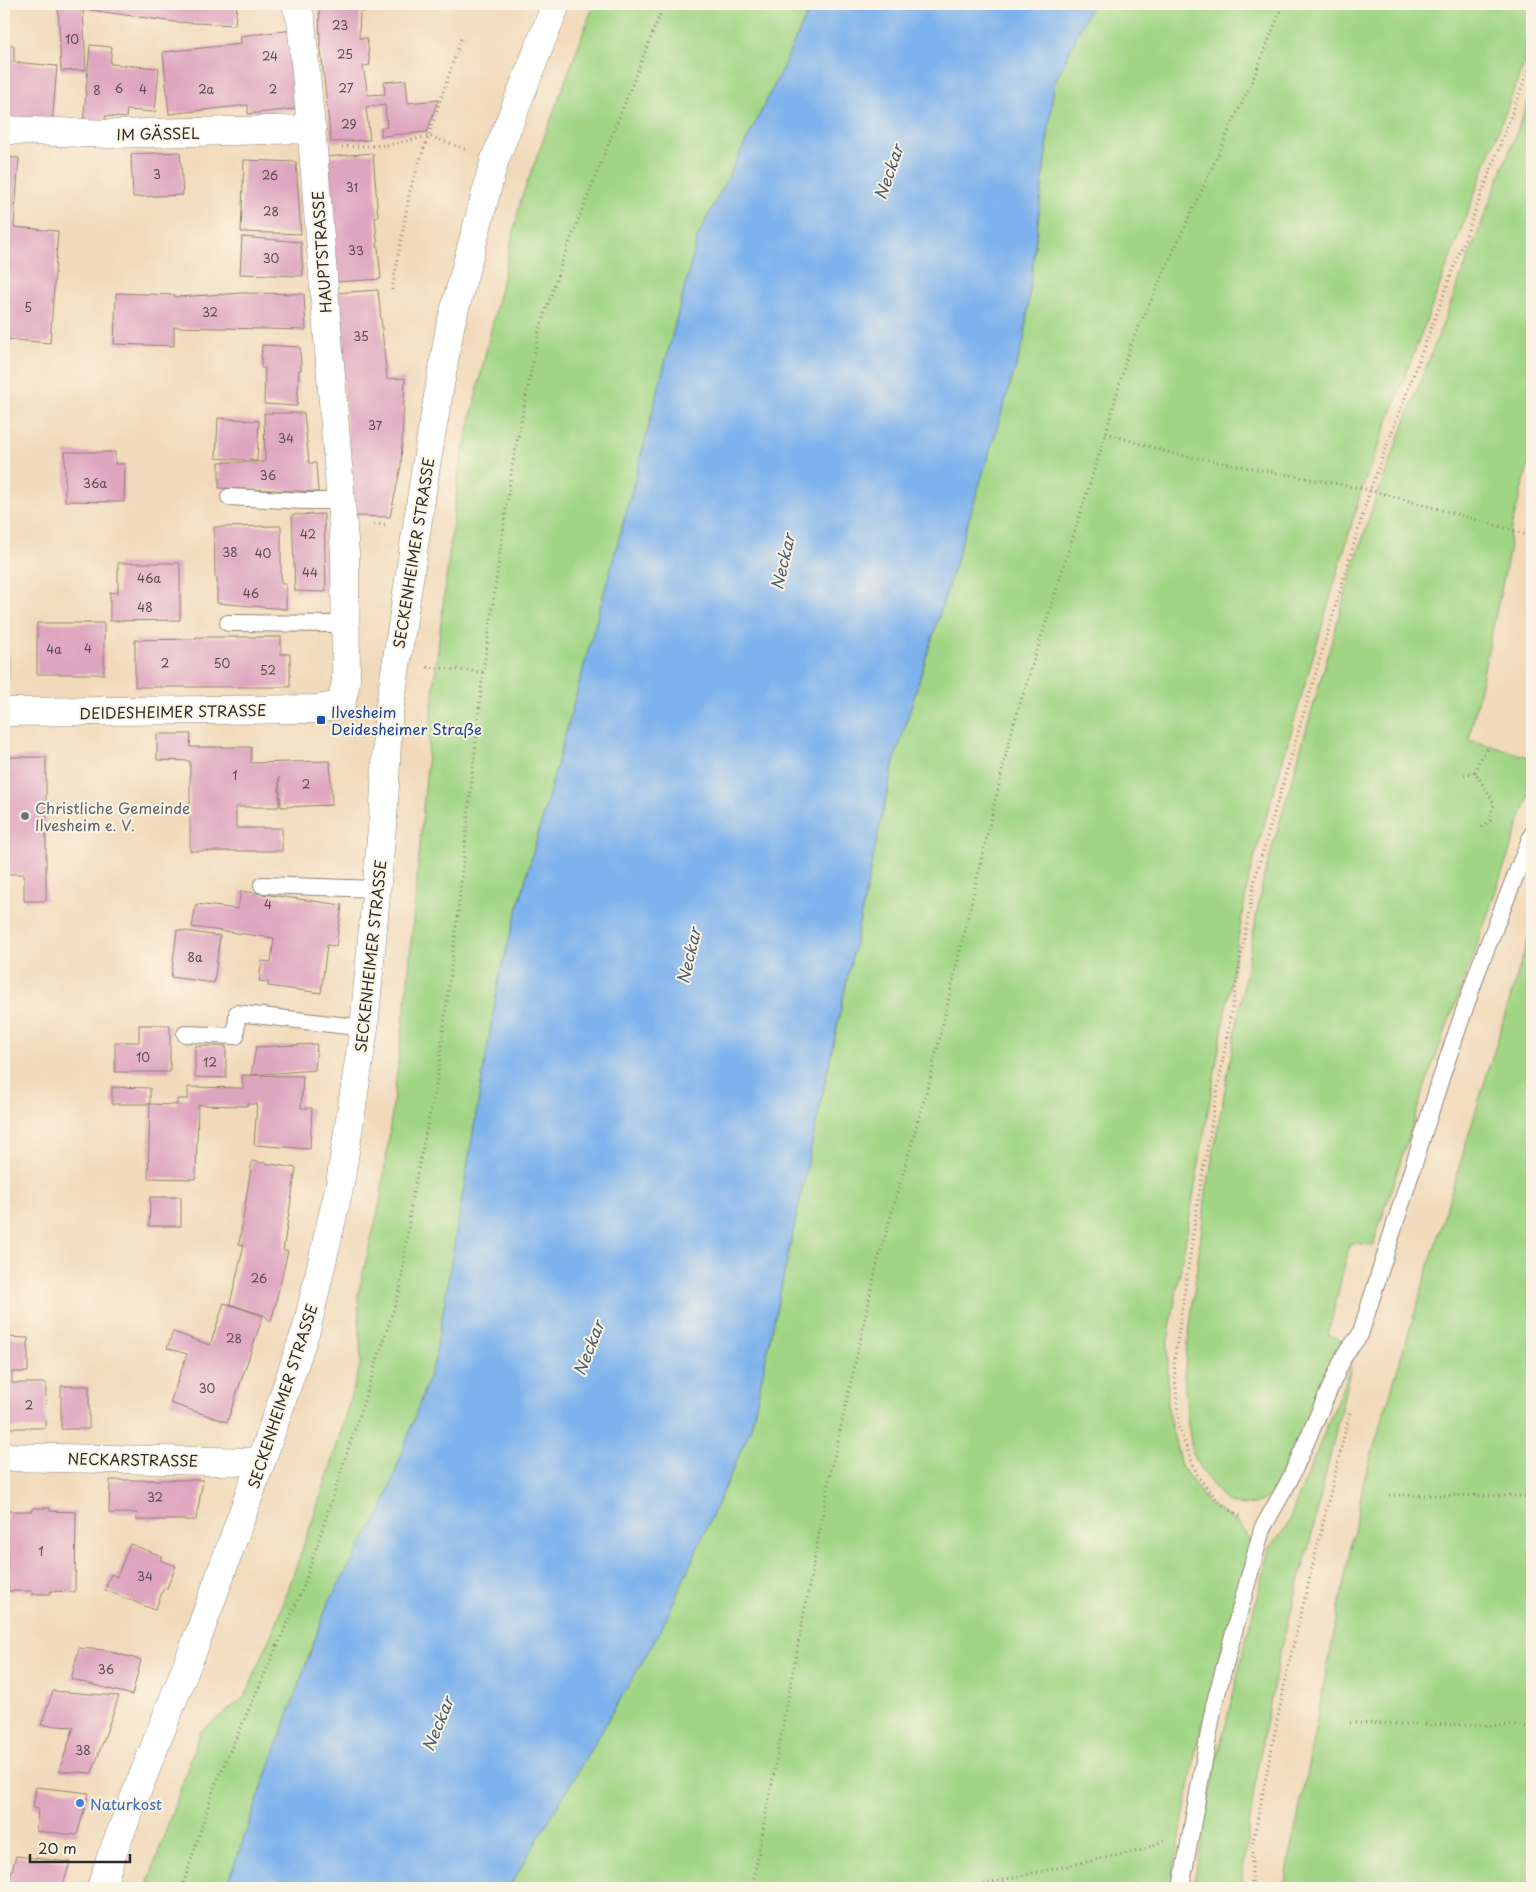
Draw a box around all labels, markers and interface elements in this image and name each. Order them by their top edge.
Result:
house number: 23 [332,16,348,34]
house number: 10 [65,30,79,48]
house number: 25 [337,45,353,63]
house number: 24 [262,47,278,65]
house number: 6 [115,79,123,97]
house number: 27 [339,79,354,97]
house number: 4 [139,80,147,98]
house number: 2a [198,80,214,98]
house number: 2 [269,80,277,98]
house number: 8 [93,81,101,99]
house number: 29 [341,115,357,133]
street label: IM GÄSSEL [116,121,200,145]
water label: Neckar [867,138,910,203]
house number: 3 [153,165,161,183]
house number: 26 [262,166,278,184]
house number: 31 [346,178,358,196]
street label: HAUPTSTRASSE [305,190,337,314]
house number: 28 [263,202,279,220]
house number: 33 [348,241,364,259]
house number: 30 [263,249,280,267]
house number: 5 [24,298,32,316]
house number: 32 [202,303,218,321]
house number: 35 [353,327,369,345]
house number: 37 [368,416,383,434]
house number: 34 [278,429,294,447]
street label: SECKENHEIMER STRASSE [387,456,439,650]
house number: 36 [260,466,276,484]
house number: 36a [83,474,107,492]
house number: 42 [300,525,316,543]
water label: Neckar [764,529,801,592]
house number: 38 [222,543,238,561]
house number: 40 [255,544,272,562]
house number: 44 [302,563,318,581]
house number: 46a [137,569,161,587]
house number: 46 [243,584,259,602]
house number: 48 [137,598,153,616]
house number: 4 [84,639,92,657]
house number: 4a [46,640,62,658]
house number: 2 [161,654,169,672]
house number: 50 [214,654,230,672]
house number: 52 [260,661,276,679]
street label: DEIDESHEIMER STRASSE [79,698,267,724]
place label: Ilvesheim Deidesheimer Straße [331,700,482,740]
marker: Ilvesheim Deidesheimer Straße [315,714,327,726]
house number: 1 [232,766,238,784]
house number: 2 [302,775,310,793]
place label: Christliche Gemeinde Ilvesheim e. V. [35,796,190,836]
marker: Christliche Gemeinde Ilvesheim e. V. [19,810,31,822]
street label: SECKENHEIMER STRASSE [348,859,392,1053]
house number: 4 [264,895,272,913]
water label: Neckar [670,923,707,986]
house number: 8a [188,948,203,966]
house number: 10 [136,1048,150,1066]
house number: 12 [203,1053,217,1071]
house number: 26 [251,1269,267,1287]
street label: SECKENHEIMER STRASSE [241,1300,323,1492]
water label: Neckar [567,1314,610,1379]
house number: 28 [226,1329,242,1347]
house number: 30 [199,1379,216,1397]
house number: 2 [25,1396,33,1414]
street label: NECKARSTRASSE [67,1446,199,1472]
house number: 32 [147,1488,163,1506]
house number: 1 [38,1542,44,1560]
house number: 34 [137,1567,153,1585]
house number: 36 [98,1660,114,1678]
water label: Neckar [415,1690,460,1755]
house number: 38 [75,1741,91,1759]
place label: Naturkost [90,1792,162,1815]
marker: Naturkost [74,1797,86,1809]
scale bar [30,1832,130,1864]
text: 20 m [38,1836,77,1859]

